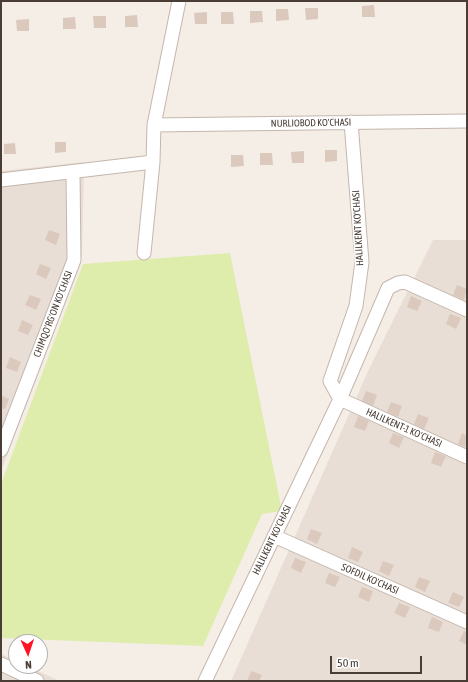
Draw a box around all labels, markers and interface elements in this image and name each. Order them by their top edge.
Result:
street label: NURLIOBOD KO'CHASI [271,116,351,130]
street label: HALILKENT KO'CHASI [350,190,366,266]
street label: CHIMQO'RG'ON KO'CHASI [31,269,75,359]
street label: HALILKENT-1 KO'CHASI [364,406,444,450]
street label: HALILKENT KO'CHASI [250,503,294,577]
street label: SOFDIL KO'CHASI [339,561,401,597]
north arrow [8,634,48,674]
scale bar [332,648,424,674]
text: 50 m [337,656,359,670]
text: N [25,659,32,671]

